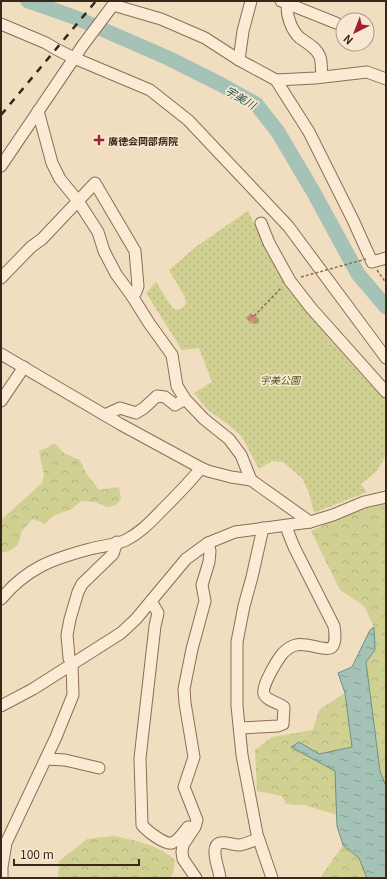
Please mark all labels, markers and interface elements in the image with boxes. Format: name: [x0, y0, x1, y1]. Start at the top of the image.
north arrow: [335, 12, 375, 52]
text: N: [339, 31, 356, 49]
water label: 宇美川: [223, 82, 260, 113]
place label: 廣徳会岡部病院: [108, 133, 178, 148]
marker: 廣徳会岡部病院: [93, 134, 105, 146]
park label: 宇美公園: [260, 372, 302, 387]
scale bar: [14, 841, 139, 867]
text: 100 m: [20, 845, 54, 862]

